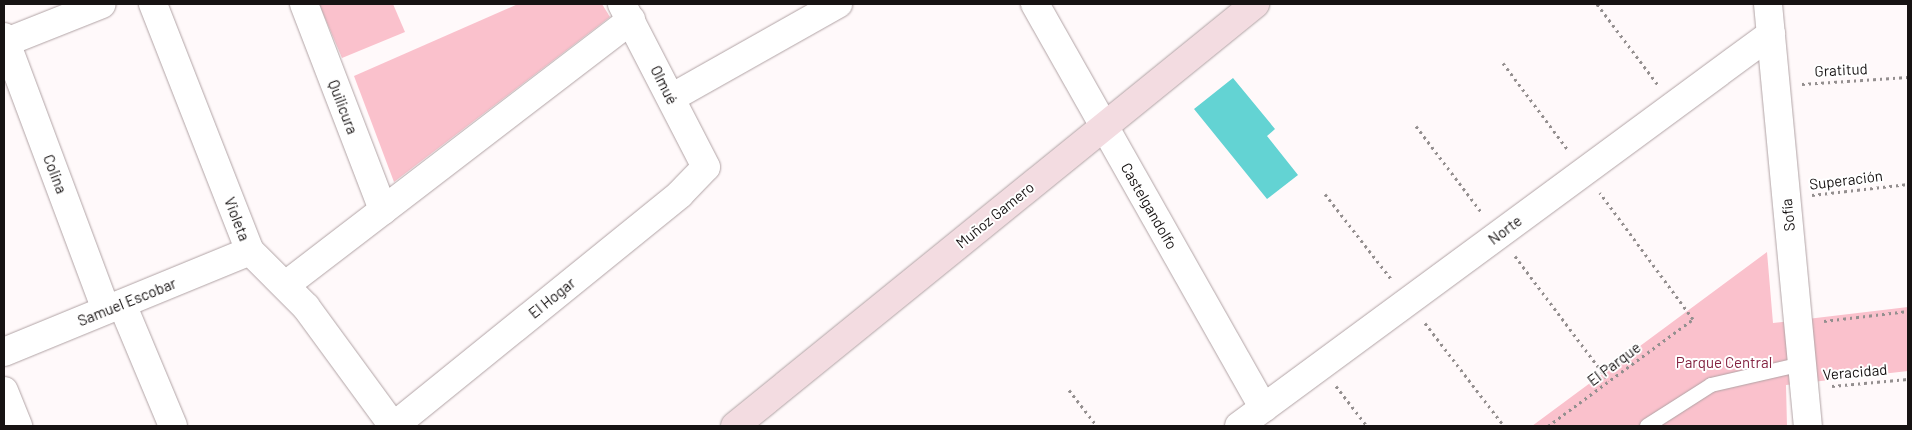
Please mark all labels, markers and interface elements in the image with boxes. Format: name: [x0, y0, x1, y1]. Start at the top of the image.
street label: Gratitud: [1814, 60, 1868, 80]
street label: Olmué: [647, 63, 681, 107]
street label: Quilicura: [324, 77, 362, 137]
street label: Colina: [39, 152, 71, 196]
street label: Castelgandolfo: [1117, 160, 1181, 252]
street label: Superación: [1808, 167, 1884, 193]
street label: Muñoz Gamero: [952, 178, 1038, 252]
street label: Violeta: [220, 195, 254, 243]
street label: Sofía: [1777, 198, 1799, 232]
street label: Norte: [1485, 212, 1525, 248]
street label: Samuel Escobar: [75, 274, 179, 330]
street label: El Hogar: [525, 274, 579, 322]
street label: El Parque: [1584, 338, 1644, 390]
park label: Parque Central: [1676, 354, 1772, 372]
street label: Veracidad: [1822, 360, 1888, 384]

